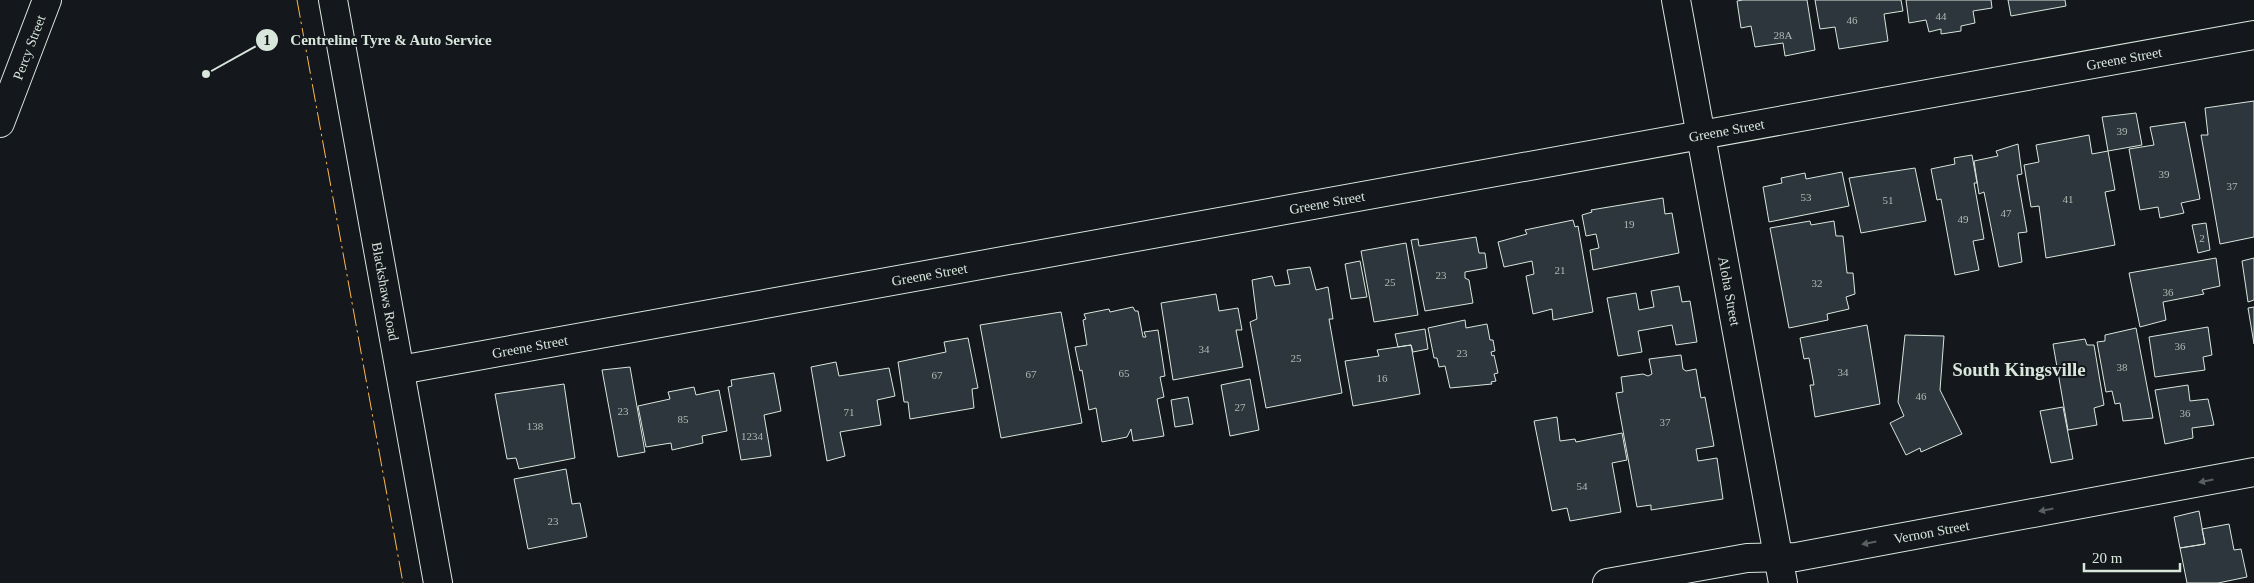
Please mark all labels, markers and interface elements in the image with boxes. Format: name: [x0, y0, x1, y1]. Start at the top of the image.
house number: 44: [1936, 10, 1947, 22]
street label: Percy Street: [10, 13, 48, 82]
house number: 46: [1847, 14, 1858, 26]
callout: Centreline Tyre & Auto Service: [255, 25, 502, 55]
house number: 28A: [1774, 29, 1793, 41]
text: 1: [263, 32, 271, 48]
text: Centreline Tyre & Auto Service: [290, 32, 492, 48]
street label: Greene Street: [2085, 44, 2163, 73]
street label: Greene Street: [1687, 116, 1766, 145]
house number: 39: [2117, 125, 2128, 137]
house number: 39: [2159, 168, 2170, 180]
house number: 37: [2227, 180, 2238, 192]
street label: Greene Street: [1288, 188, 1366, 217]
house number: 53: [1801, 191, 1812, 203]
house number: 41: [2063, 193, 2074, 205]
house number: 51: [1883, 194, 1894, 206]
house number: 47: [2001, 207, 2012, 219]
house number: 49: [1958, 213, 1969, 225]
house number: 19: [1624, 218, 1635, 230]
house number: 2: [2199, 232, 2205, 244]
street label: Blackshaws Road: [369, 241, 402, 342]
street label: Aloha Street: [1716, 255, 1743, 327]
street label: Greene Street: [890, 260, 969, 289]
house number: 21: [1555, 264, 1566, 276]
house number: 23: [1436, 269, 1447, 281]
house number: 25: [1385, 276, 1396, 288]
house number: 32: [1812, 277, 1823, 289]
house number: 36: [2163, 286, 2174, 298]
street label: Greene Street: [491, 332, 569, 361]
house number: 36: [2175, 340, 2186, 352]
house number: 34: [1199, 343, 1210, 355]
house number: 23: [1457, 347, 1468, 359]
house number: 25: [1291, 352, 1302, 364]
district label: South Kingsville: [1952, 359, 2086, 380]
house number: 38: [2117, 361, 2128, 373]
house number: 34: [1838, 366, 1849, 378]
house number: 65: [1119, 367, 1130, 379]
house number: 67: [1026, 368, 1037, 380]
house number: 67: [932, 369, 943, 381]
house number: 16: [1377, 372, 1388, 384]
house number: 46: [1916, 390, 1927, 402]
house number: 27: [1235, 401, 1246, 413]
house number: 23: [618, 405, 629, 417]
house number: 71: [844, 406, 855, 418]
house number: 36: [2180, 407, 2191, 419]
house number: 85: [678, 413, 689, 425]
house number: 37: [1660, 416, 1671, 428]
house number: 138: [527, 420, 544, 432]
house number: 1234: [741, 430, 764, 442]
one-way arrow: [2198, 477, 2214, 485]
house number: 54: [1577, 480, 1588, 492]
one-way arrow: [2038, 507, 2054, 515]
house number: 23: [548, 515, 559, 527]
street label: Vernon Street: [1892, 517, 1971, 546]
one-way arrow: [1861, 540, 1877, 548]
scale bar: [2084, 540, 2180, 572]
text: 20 m: [2092, 550, 2123, 566]

